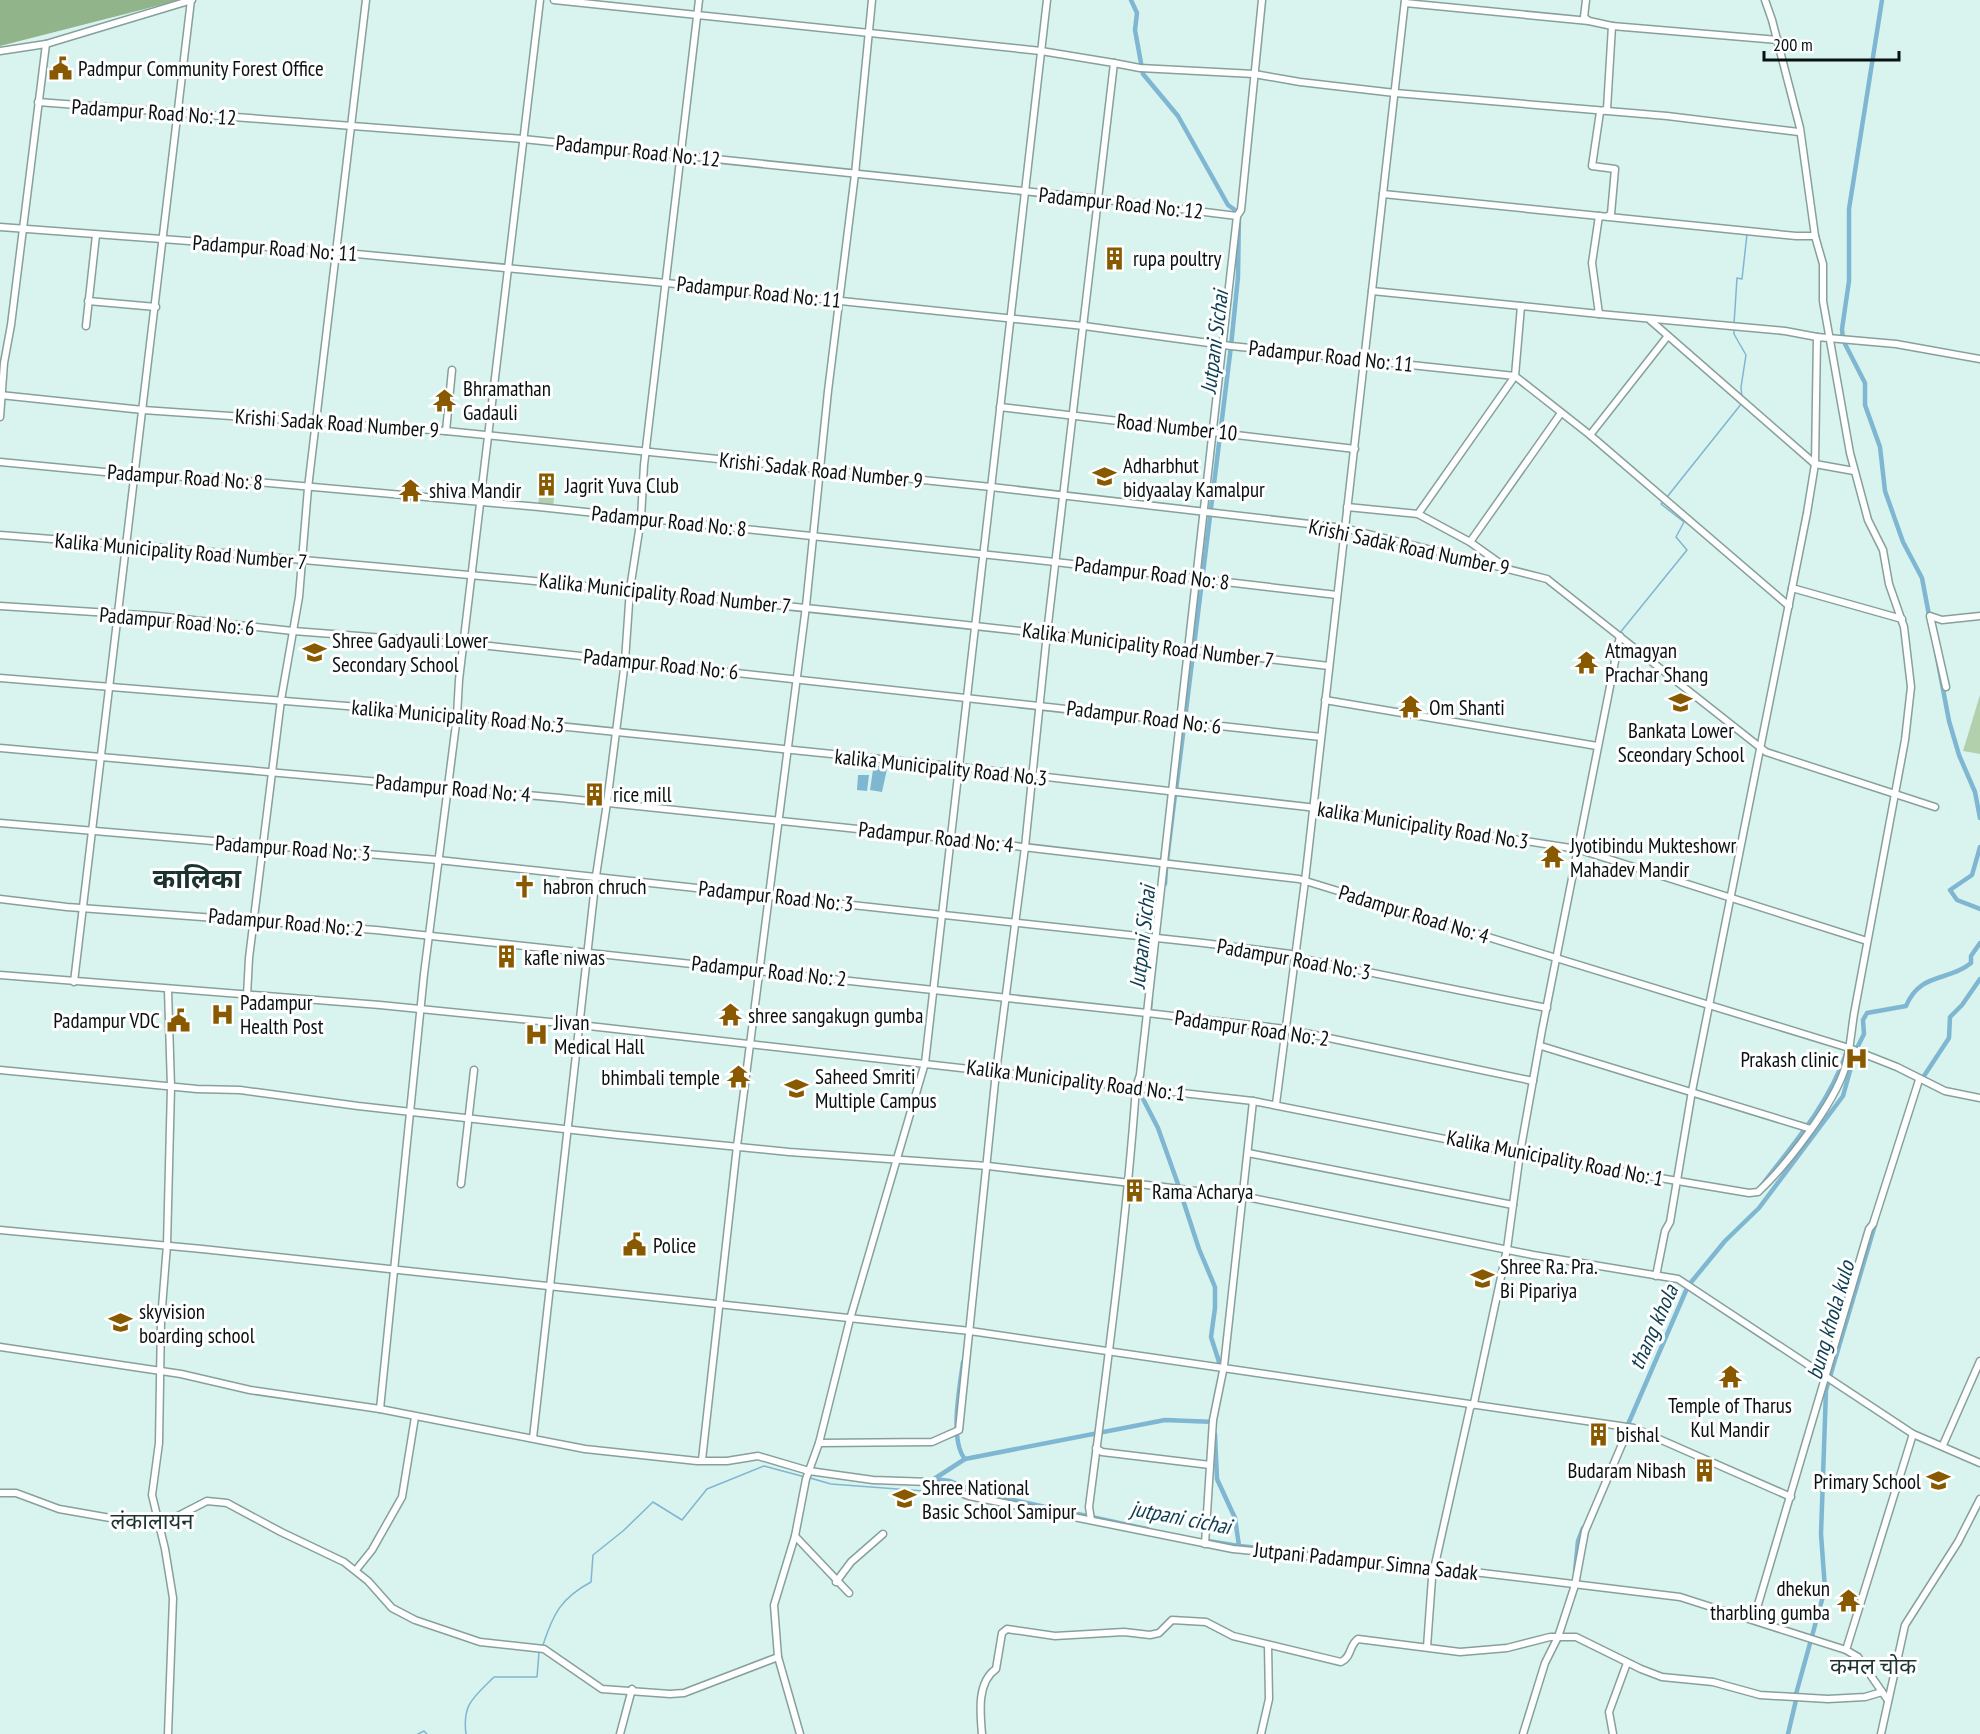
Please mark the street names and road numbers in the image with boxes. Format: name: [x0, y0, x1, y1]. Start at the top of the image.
street label: Padampur Road No: 12: [71, 93, 237, 131]
street label: Padampur Road No: 12: [554, 129, 722, 173]
street label: Padampur Road No: 12: [1037, 181, 1205, 225]
street label: Padampur Road No: 11: [192, 229, 358, 267]
street label: Padampur Road No: 11: [675, 270, 843, 314]
street label: Padampur Road No: 11: [1247, 334, 1415, 378]
street label: Krishi Sadak Road Number 9: [234, 402, 440, 444]
street label: Road Number 10: [1115, 407, 1239, 447]
street label: Krishi Sadak Road Number 9: [718, 446, 924, 494]
street label: Padampur Road No: 8: [106, 458, 264, 496]
street label: Padampur Road No: 8: [590, 499, 748, 543]
street label: Krishi Sadak Road Number 9: [1306, 513, 1512, 581]
street label: Kalika Municipality Road Number 7: [54, 527, 308, 575]
street label: Padampur Road No: 8: [1073, 550, 1231, 596]
street label: Kalika Municipality Road Number 7: [538, 566, 792, 620]
street label: Padampur Road No: 6: [98, 601, 256, 641]
street label: Kalika Municipality Road Number 7: [1021, 616, 1275, 674]
street label: Padampur Road No: 6: [582, 642, 740, 686]
street label: kalika Municipality Road No.3: [351, 693, 565, 739]
street label: Padampur Road No: 6: [1065, 694, 1223, 740]
street label: kalika Municipality Road No.3: [833, 742, 1049, 792]
street label: Padampur Road No: 4: [374, 768, 532, 808]
street label: kalika Municipality Road No.3: [1315, 795, 1531, 855]
street label: Padampur Road No: 4: [857, 815, 1015, 859]
street label: Padampur Road No: 3: [214, 829, 372, 867]
street label: Padampur Road No: 3: [697, 874, 855, 918]
street label: Padampur Road No: 4: [1336, 878, 1493, 950]
street label: Padampur Road No: 2: [207, 902, 365, 942]
street label: Padampur Road No: 3: [1215, 932, 1373, 986]
street label: Padampur Road No: 2: [690, 949, 848, 993]
street label: Padampur Road No: 2: [1173, 1004, 1331, 1052]
street label: Kalika Municipality Road No: 1: [965, 1053, 1187, 1107]
street label: Kalika Municipality Road No: 1: [1444, 1124, 1666, 1192]
street label: Jutpani Padampur Simna Sadak: [1252, 1536, 1479, 1586]

